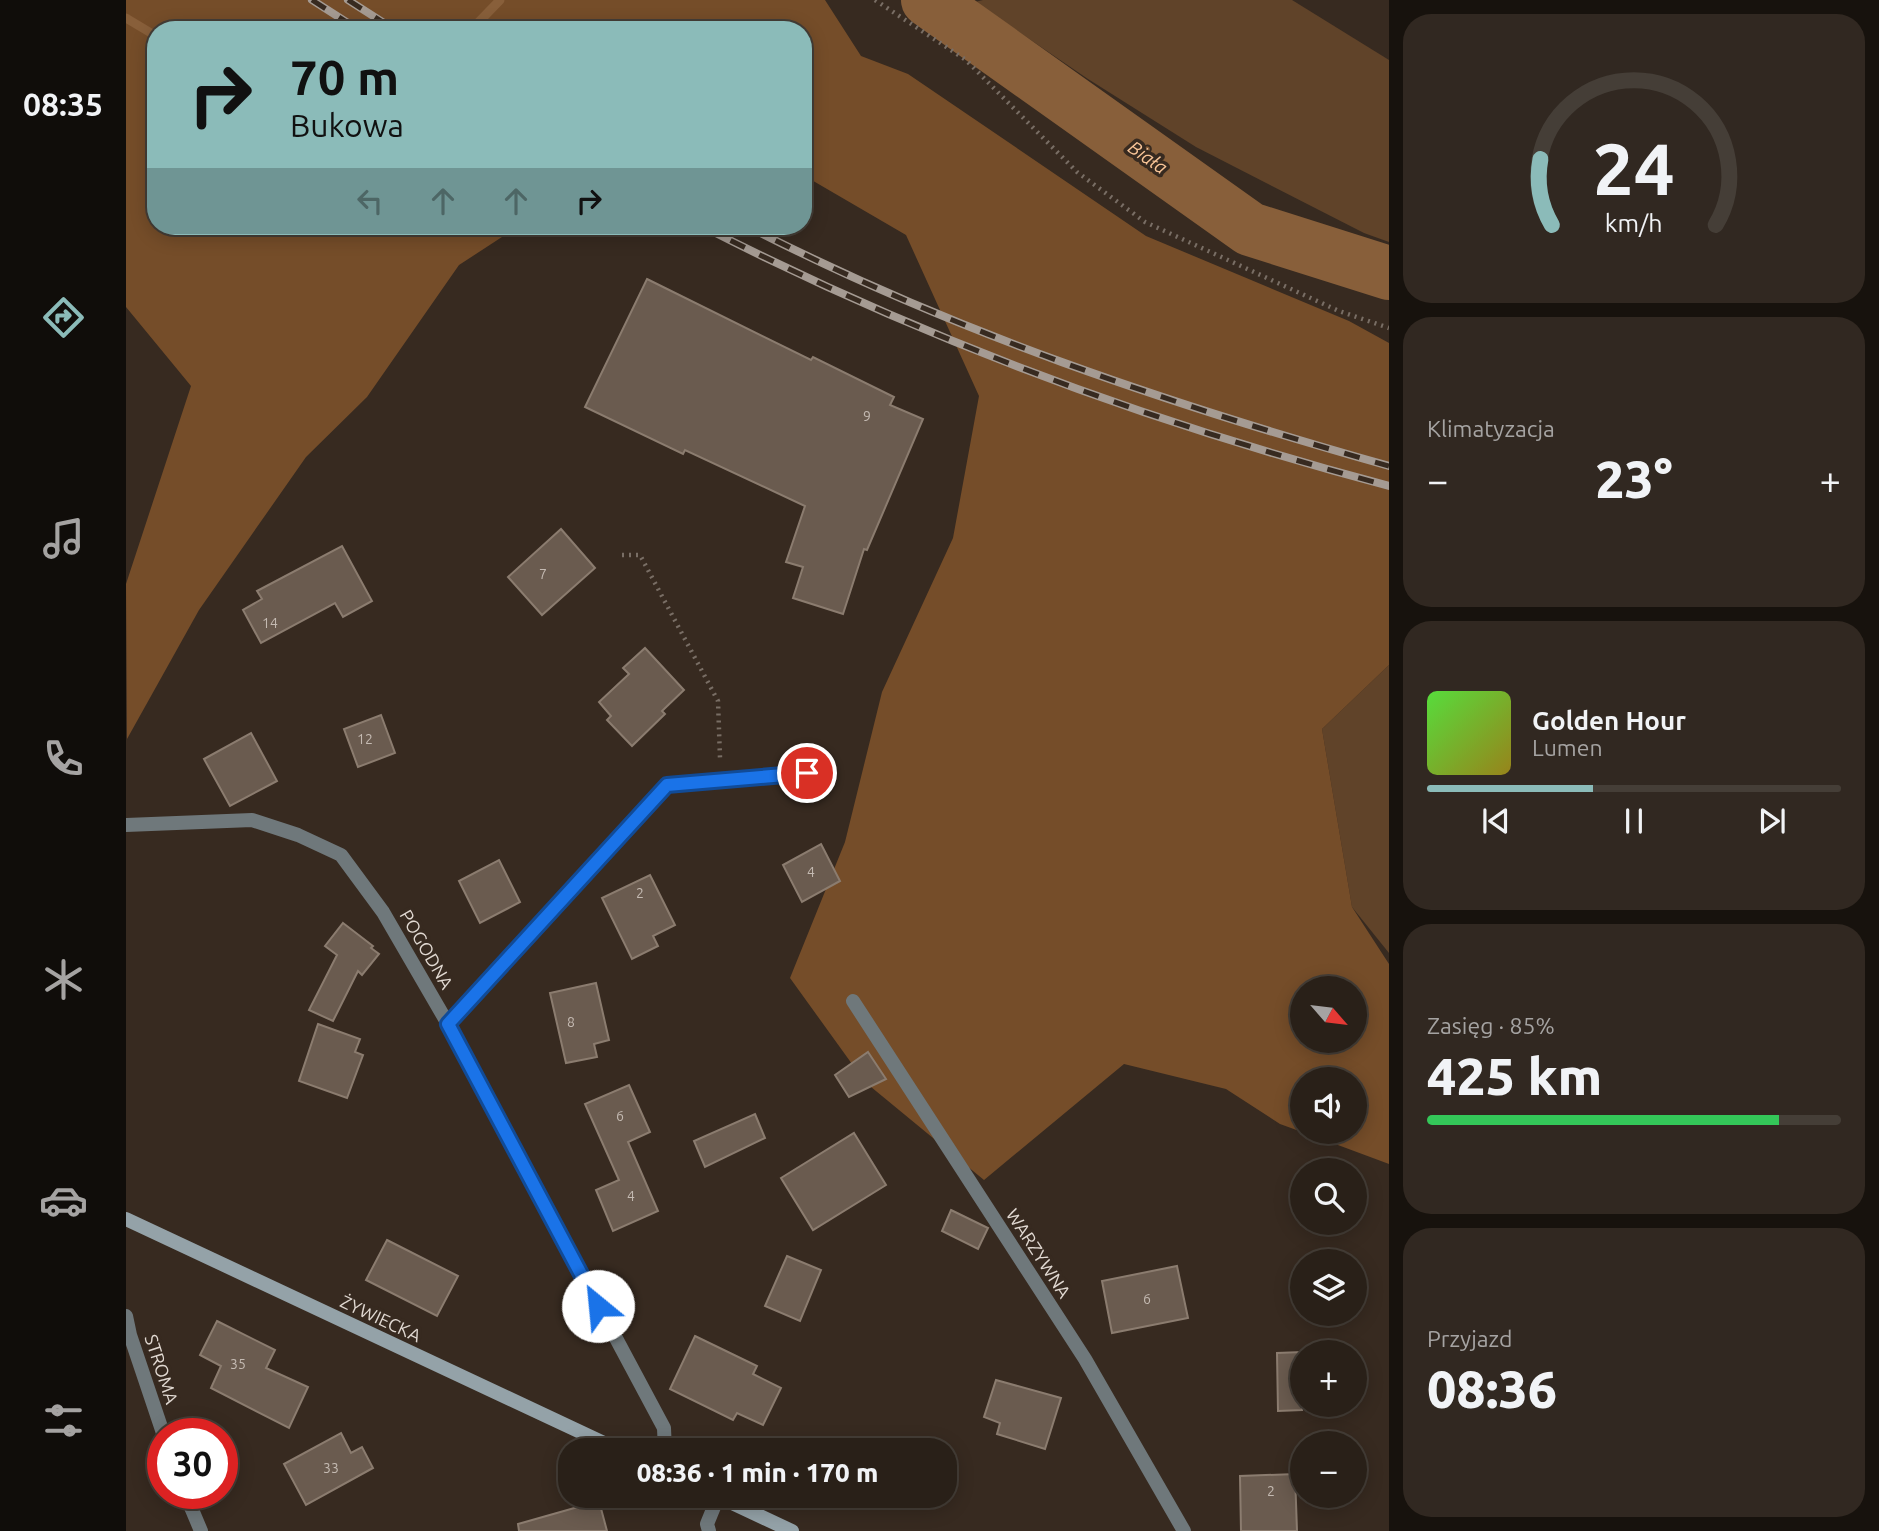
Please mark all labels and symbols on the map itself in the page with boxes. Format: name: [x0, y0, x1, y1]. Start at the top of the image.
water label: Biała: [1124, 136, 1172, 178]
house number: 9: [863, 408, 871, 424]
house number: 7: [539, 566, 547, 582]
house number: 14: [262, 615, 278, 631]
house number: 12: [357, 731, 373, 747]
pin: [777, 743, 837, 803]
house number: 4: [807, 864, 815, 880]
house number: 2: [636, 885, 644, 901]
street label: POGODNA: [396, 906, 458, 992]
north arrow: [1290, 976, 1367, 1054]
house number: 8: [567, 1014, 575, 1030]
house number: 6: [616, 1108, 624, 1124]
house number: 4: [627, 1188, 635, 1204]
street label: WARZYWNA: [1003, 1205, 1075, 1302]
position arrow: [561, 1269, 635, 1343]
street label: ŻYWIECKA: [338, 1291, 425, 1345]
house number: 6: [1143, 1291, 1151, 1307]
street label: STROMA: [141, 1332, 183, 1407]
house number: 35: [230, 1356, 246, 1372]
speed limit sign: 30: [147, 1418, 238, 1509]
house number: 33: [323, 1460, 339, 1476]
house number: 2: [1267, 1483, 1275, 1499]

